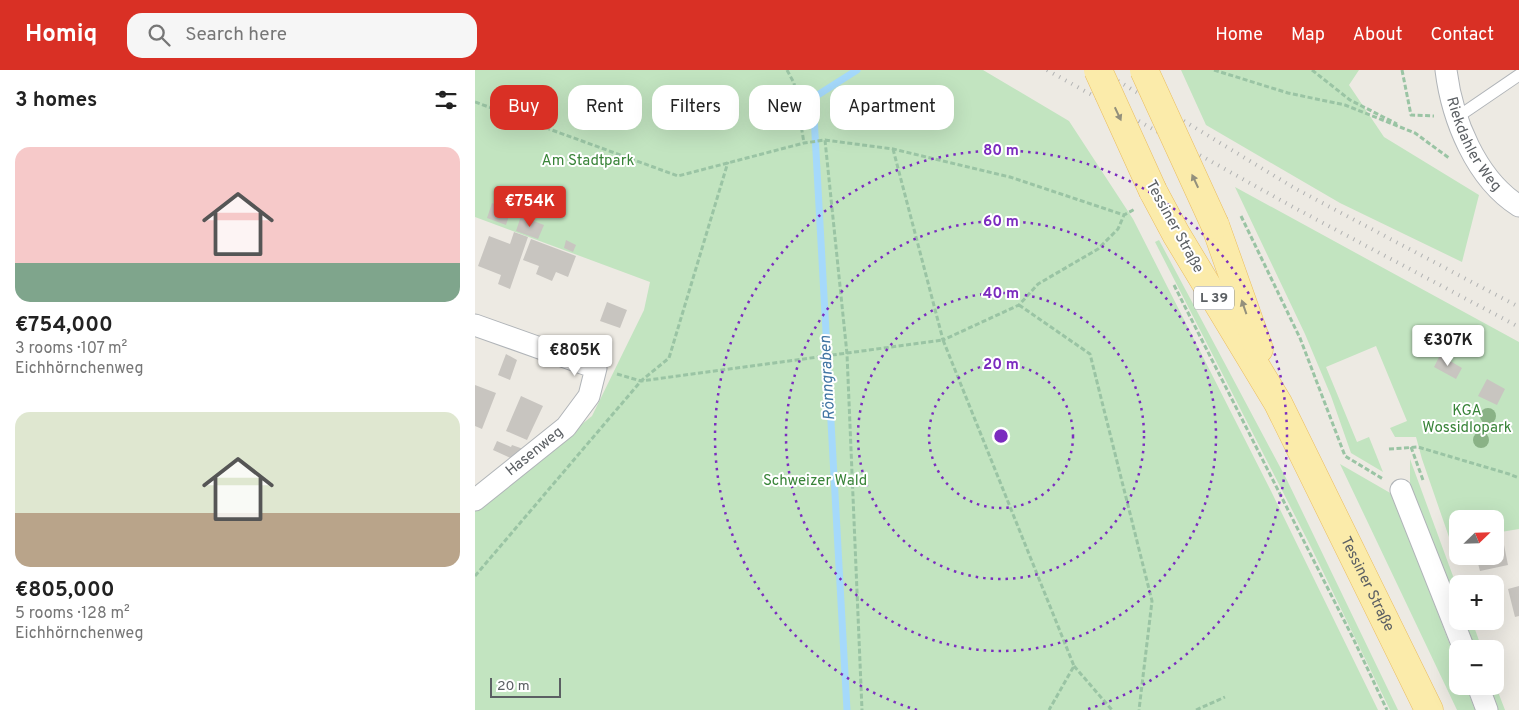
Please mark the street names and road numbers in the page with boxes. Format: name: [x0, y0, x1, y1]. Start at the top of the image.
street label: Riekdahler Weg: [1442, 95, 1505, 196]
street label: Tessiner Straße: [1141, 177, 1207, 277]
road number: L 39: [1194, 287, 1234, 310]
street label: Hasenweg: [502, 423, 568, 481]
street label: Tessiner Straße: [1336, 534, 1398, 635]

